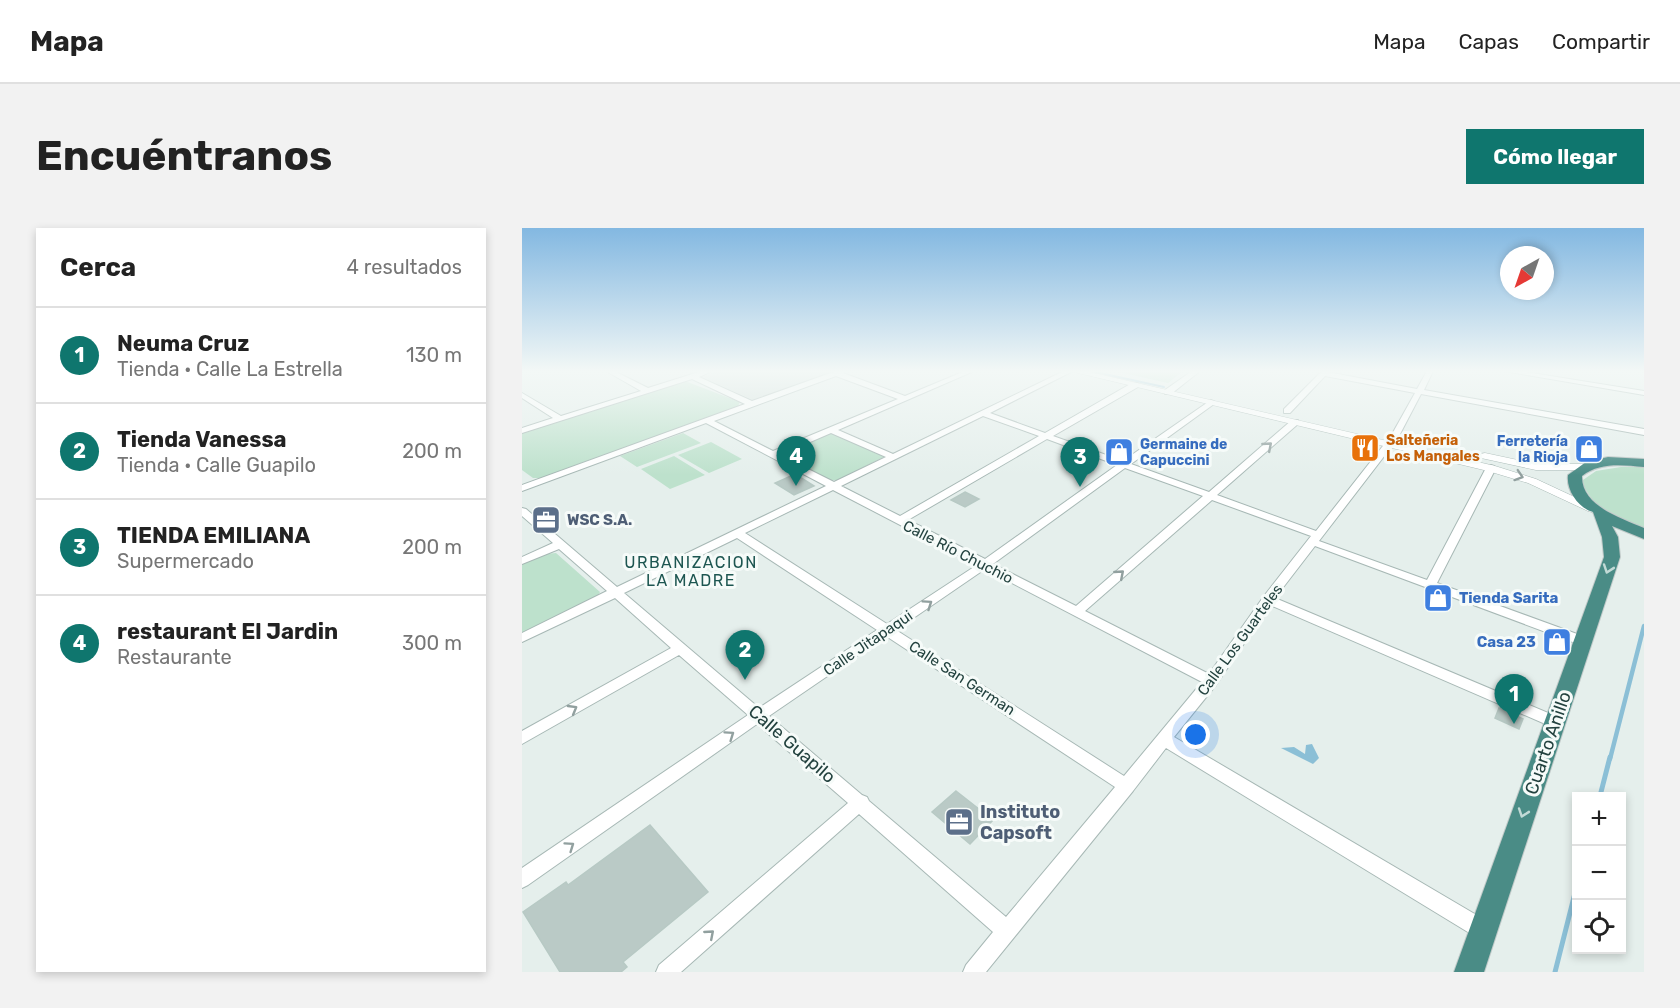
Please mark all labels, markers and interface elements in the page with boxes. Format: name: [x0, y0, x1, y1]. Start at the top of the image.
text: Mapa: [30, 25, 104, 58]
text: Mapa: [1373, 29, 1426, 54]
text: Capas: [1459, 29, 1519, 54]
text: Compartir: [1552, 29, 1650, 54]
button: Cómo llegar: [1466, 129, 1644, 184]
text: Encuéntranos: [36, 131, 332, 181]
north arrow: [1500, 246, 1554, 300]
text: Cerca: [60, 252, 136, 283]
text: 4 resultados: [347, 255, 462, 279]
text: Neuma Cruz: [117, 330, 250, 357]
text: 1: [75, 343, 84, 367]
text: 130 m: [406, 343, 462, 367]
text: Tienda · Calle La Estrella: [117, 357, 343, 381]
text: Tienda Vanessa: [117, 426, 287, 453]
restaurant icon: Salteñeria Los Mangales: [1349, 432, 1381, 464]
place label: Salteñeria Los Mangales: [1386, 432, 1480, 465]
place label: Ferretería la Rioja: [1497, 433, 1568, 466]
shop icon: Ferretería la Rioja: [1573, 433, 1605, 465]
pin: 4: [776, 436, 816, 486]
shop icon: Germaine de Capuccini: [1103, 436, 1135, 468]
place label: Germaine de Capuccini: [1140, 436, 1227, 469]
pin: 3: [1060, 438, 1100, 487]
text: 2: [73, 439, 86, 463]
text: 200 m: [402, 439, 462, 463]
one-way arrow: [1261, 442, 1272, 453]
text: Tienda · Calle Guapilo: [117, 453, 316, 477]
one-way arrow: [1513, 469, 1524, 482]
office icon: WSC S.A.: [530, 504, 562, 536]
place label: WSC S.A.: [567, 511, 632, 529]
street label: Calle Río Chuchio: [900, 516, 1016, 588]
text: TIENDA EMILIANA: [117, 522, 310, 549]
text: 3: [73, 535, 86, 559]
text: 200 m: [402, 535, 462, 559]
text: Supermercado: [117, 549, 254, 573]
district label: URBANIZACION LA MADRE: [624, 553, 758, 590]
one-way arrow: [1602, 563, 1615, 574]
one-way arrow: [1113, 570, 1124, 581]
street label: Calle Los Guarteles: [1194, 581, 1287, 699]
shop icon: Tienda Sarita: [1422, 582, 1454, 614]
place label: Tienda Sarita: [1459, 589, 1559, 607]
one-way arrow: [921, 600, 932, 611]
street label: Calle Jitapaqui: [820, 607, 916, 679]
text: restaurant El Jardin: [117, 618, 338, 645]
shop icon: Casa 23: [1541, 626, 1573, 658]
pin: 2: [726, 630, 764, 680]
text: 4: [73, 631, 86, 655]
text: 300 m: [402, 631, 462, 655]
place label: Casa 23: [1477, 633, 1536, 651]
street label: Calle San German: [906, 637, 1018, 719]
text: Restaurante: [117, 645, 232, 669]
pin: 1: [1494, 674, 1534, 724]
street label: Cuarto Anillo: [1520, 689, 1576, 797]
street label: Calle Guapilo: [744, 700, 840, 788]
one-way arrow: [567, 705, 577, 716]
your location: [1181, 720, 1210, 749]
one-way arrow: [724, 731, 735, 742]
map controls: [1572, 792, 1626, 954]
button: +: [1572, 792, 1626, 846]
place label: Instituto Capsoft: [980, 801, 1060, 844]
office icon: Instituto Capsoft: [943, 806, 975, 838]
one-way arrow: [1518, 807, 1531, 818]
one-way arrow: [563, 842, 574, 853]
button: −: [1572, 846, 1626, 900]
button: locate: [1572, 900, 1626, 954]
one-way arrow: [703, 930, 714, 941]

